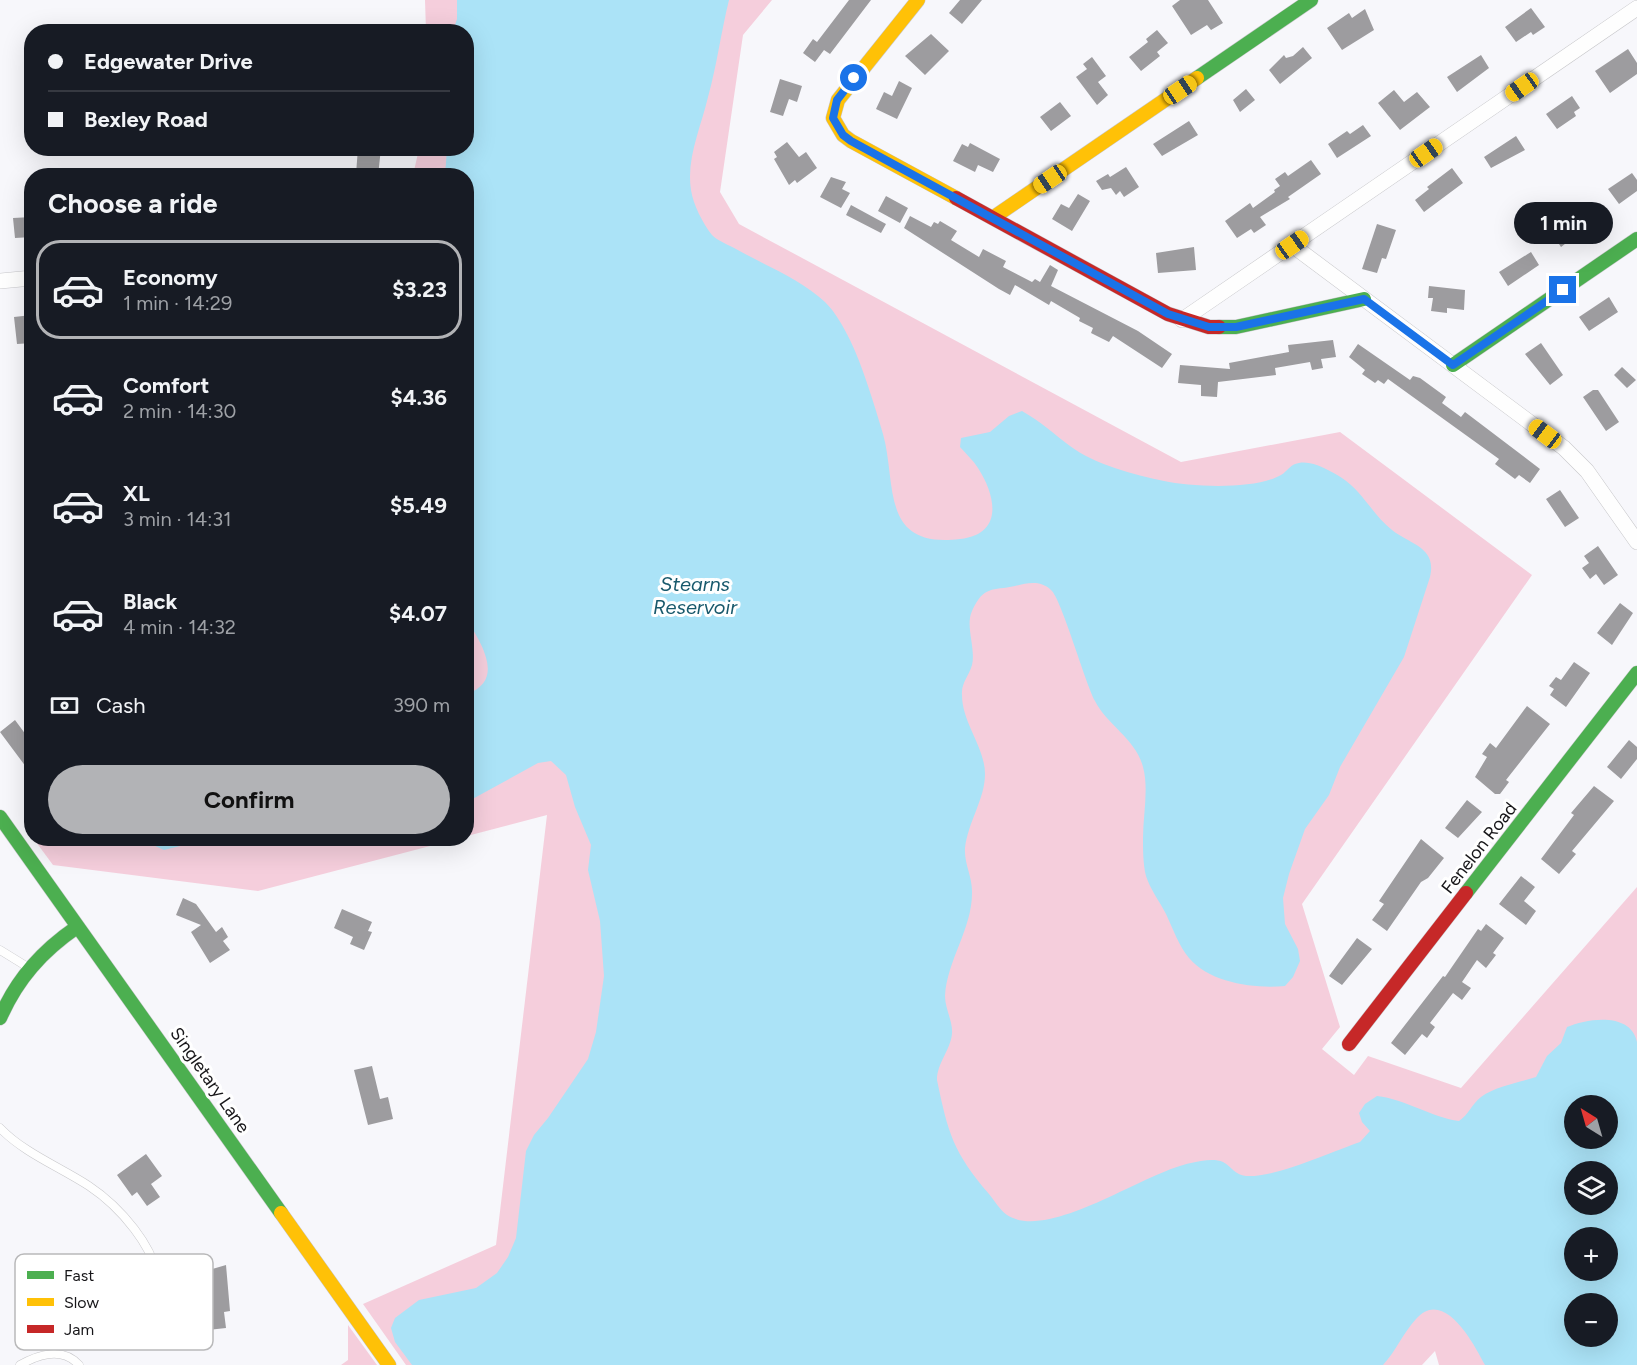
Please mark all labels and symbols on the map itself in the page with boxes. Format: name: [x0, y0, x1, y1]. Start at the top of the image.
route start: [840, 64, 867, 91]
car: [1502, 69, 1542, 105]
car: [1160, 72, 1200, 108]
car: [1406, 135, 1446, 171]
car: [1030, 161, 1070, 197]
callout: 1 min: [1514, 203, 1612, 245]
car: [1272, 227, 1312, 263]
route end: [1549, 276, 1576, 303]
car: [1525, 416, 1565, 452]
water label: Stearns Reservoir: [653, 572, 738, 619]
street label: Fenelon Road: [1437, 798, 1521, 898]
street label: Singletary Lane: [165, 1023, 255, 1137]
north arrow: [1564, 1095, 1618, 1149]
legend: [15, 1254, 213, 1350]
text: Fast: [64, 1266, 94, 1285]
text: Slow: [64, 1293, 99, 1312]
text: Jam: [64, 1320, 94, 1339]

